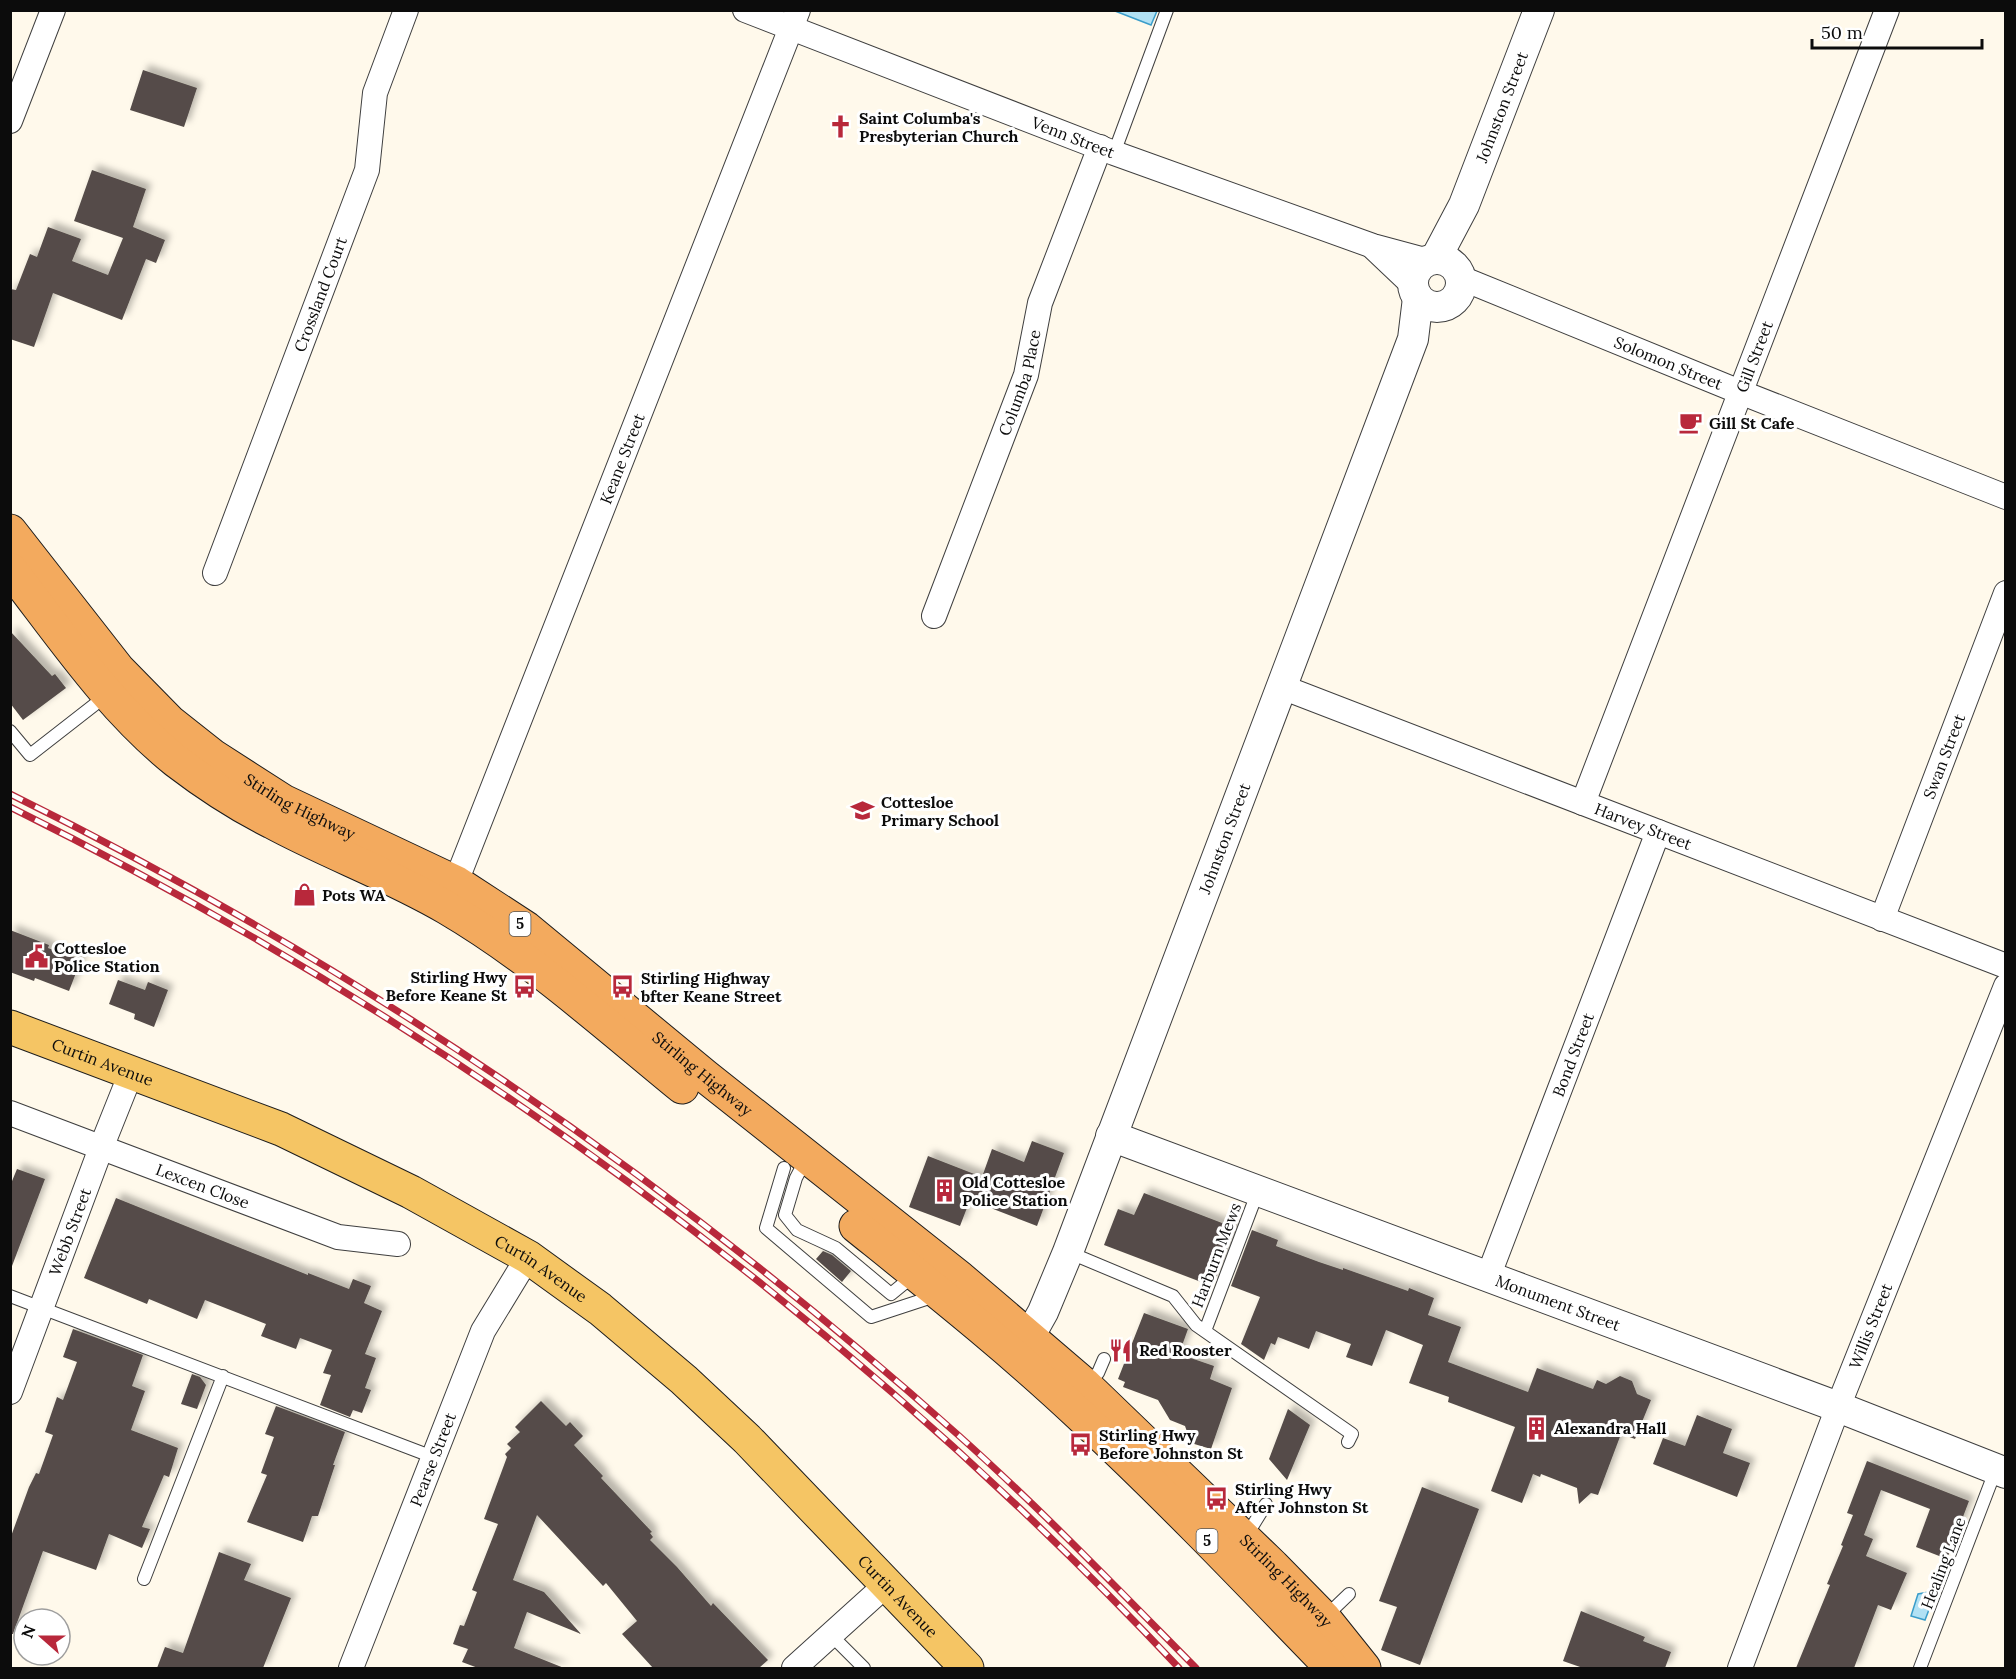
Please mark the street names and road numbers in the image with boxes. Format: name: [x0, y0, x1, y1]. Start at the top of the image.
street label: Johnston Street: [1471, 48, 1532, 166]
street label: Venn Street: [1028, 112, 1118, 163]
street label: Crossland Court: [289, 233, 351, 355]
street label: Gill Street: [1731, 317, 1777, 395]
street label: Columba Place: [994, 328, 1045, 438]
street label: Solomon Street: [1611, 332, 1726, 394]
street label: Keane Street: [595, 410, 649, 507]
street label: Swan Street: [1919, 710, 1969, 802]
street label: Stirling Highway: [241, 769, 359, 844]
street label: Johnston Street: [1194, 779, 1255, 897]
street label: Harvey Street: [1592, 798, 1695, 854]
road number: 5: [510, 912, 530, 936]
street label: Bond Street: [1548, 1009, 1598, 1099]
street label: Stirling Highway: [648, 1027, 757, 1120]
street label: Curtin Avenue: [49, 1034, 156, 1090]
street label: Lexcen Close: [153, 1159, 253, 1213]
street label: Webb Street: [44, 1184, 96, 1278]
street label: Harburn Mews: [1187, 1200, 1245, 1310]
street label: Curtin Avenue: [491, 1231, 591, 1307]
street label: Monument Street: [1493, 1270, 1624, 1335]
street label: Willis Street: [1844, 1280, 1897, 1372]
street label: Pearse Street: [405, 1409, 460, 1509]
street label: Healing Lane: [1916, 1514, 1970, 1612]
road number: 5: [1196, 1529, 1218, 1553]
street label: Stirling Highway: [1236, 1530, 1337, 1631]
street label: Curtin Avenue: [854, 1551, 942, 1642]

